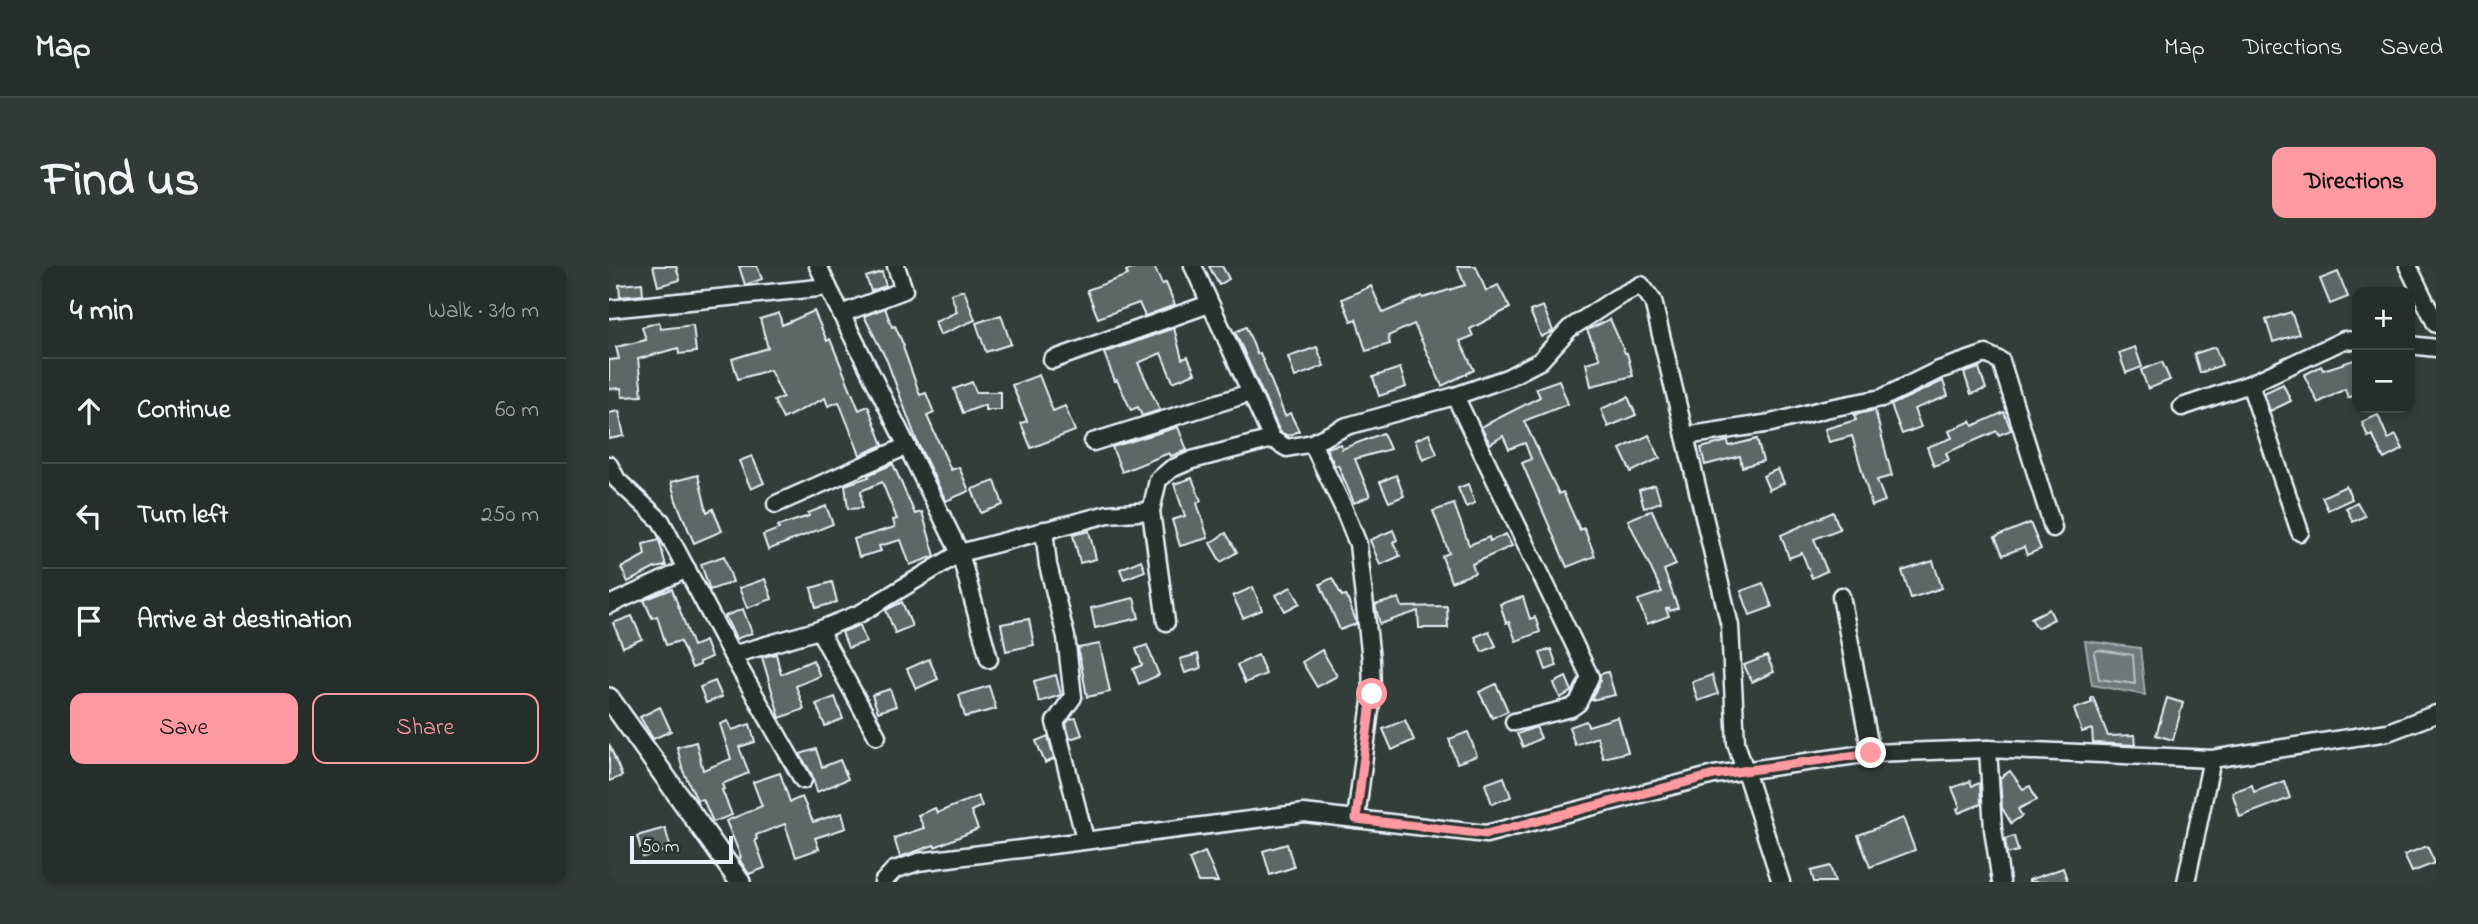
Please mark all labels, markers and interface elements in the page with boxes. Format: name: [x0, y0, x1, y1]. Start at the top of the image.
text: Map: [35, 24, 91, 72]
text: Map: [2164, 31, 2205, 66]
text: Directions: [2243, 31, 2342, 66]
text: Saved: [2380, 31, 2443, 66]
text: Find us: [42, 146, 199, 218]
button: Directions: [2272, 147, 2436, 218]
map controls: [2352, 287, 2415, 413]
button: +: [2352, 287, 2415, 350]
text: 4 min: [70, 290, 133, 334]
text: Walk · 310 m: [428, 295, 539, 328]
button: −: [2352, 350, 2415, 413]
icon: ahead: [70, 392, 108, 430]
text: Continue: [137, 392, 230, 430]
text: 60 m: [495, 394, 539, 427]
icon: left: [70, 497, 108, 535]
text: Turn left: [137, 497, 228, 535]
text: 250 m: [481, 499, 539, 532]
icon: arrive: [70, 602, 108, 640]
text: Arrive at destination: [137, 602, 352, 640]
route start: [1356, 678, 1387, 709]
button: Save: [70, 693, 298, 764]
button: Share: [312, 693, 539, 764]
route end: [1855, 737, 1886, 768]
scale bar: [630, 833, 733, 865]
text: 50 m: [641, 834, 680, 861]

